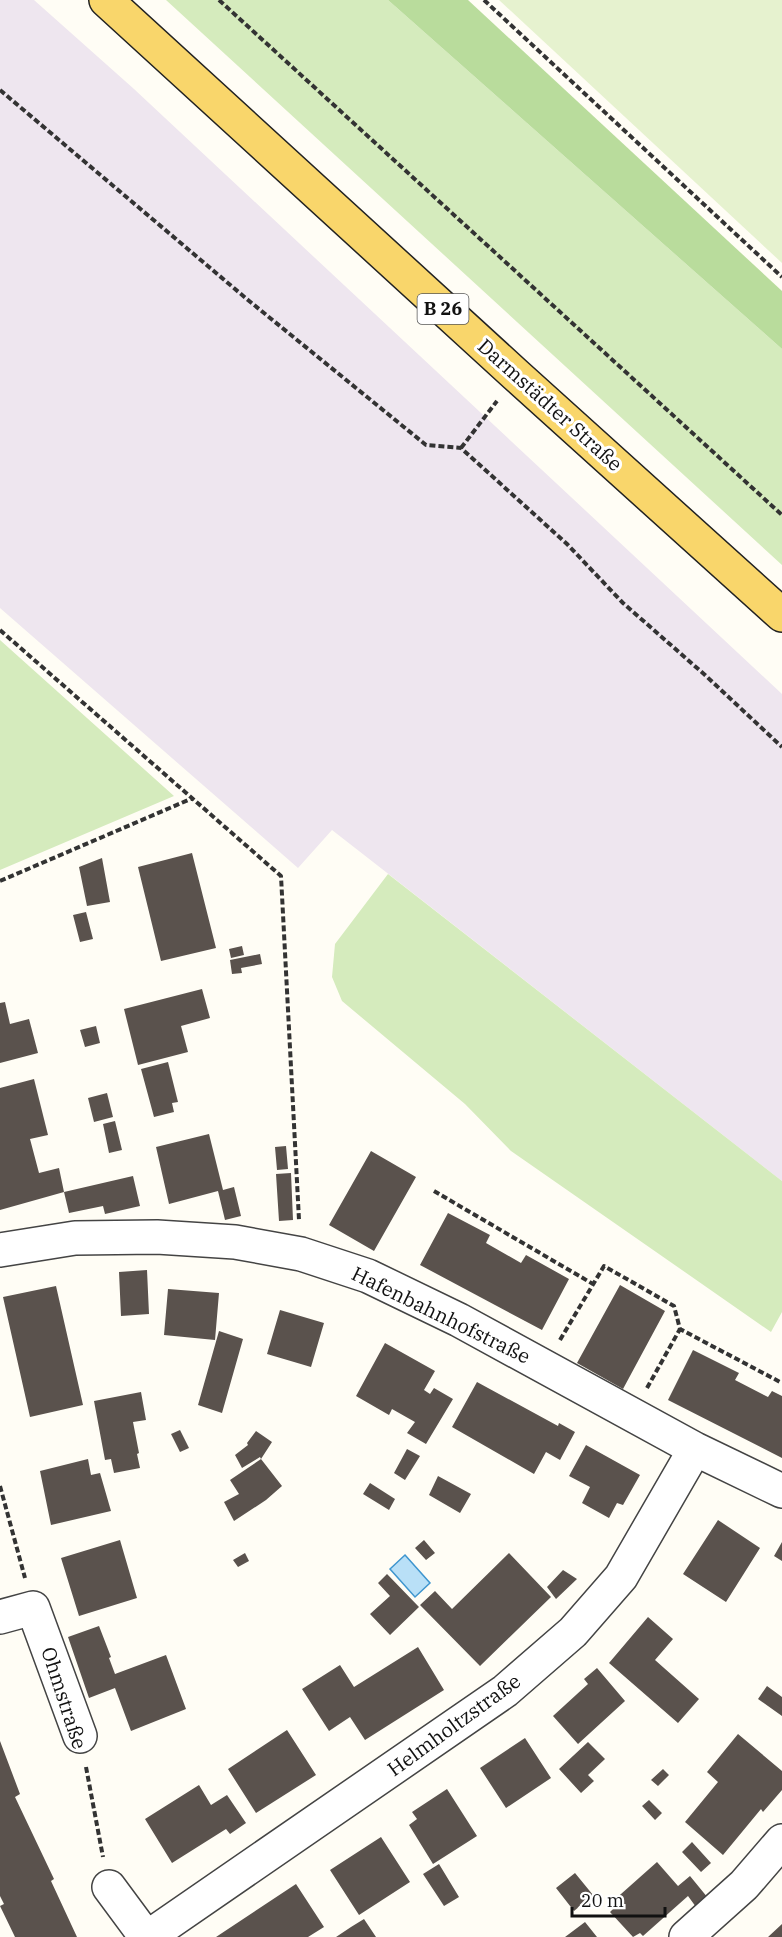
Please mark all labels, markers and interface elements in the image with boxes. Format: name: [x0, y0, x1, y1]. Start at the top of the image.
road number: B 26: [418, 294, 468, 324]
street label: Darmstädter Straße: [472, 332, 629, 477]
street label: Hafenbahnhofstraße: [347, 1260, 535, 1370]
street label: Ohmstraße: [35, 1643, 94, 1752]
street label: Helmholtzstraße: [382, 1667, 526, 1782]
scale bar: [572, 1880, 665, 1918]
text: 20 m: [581, 1889, 624, 1912]

